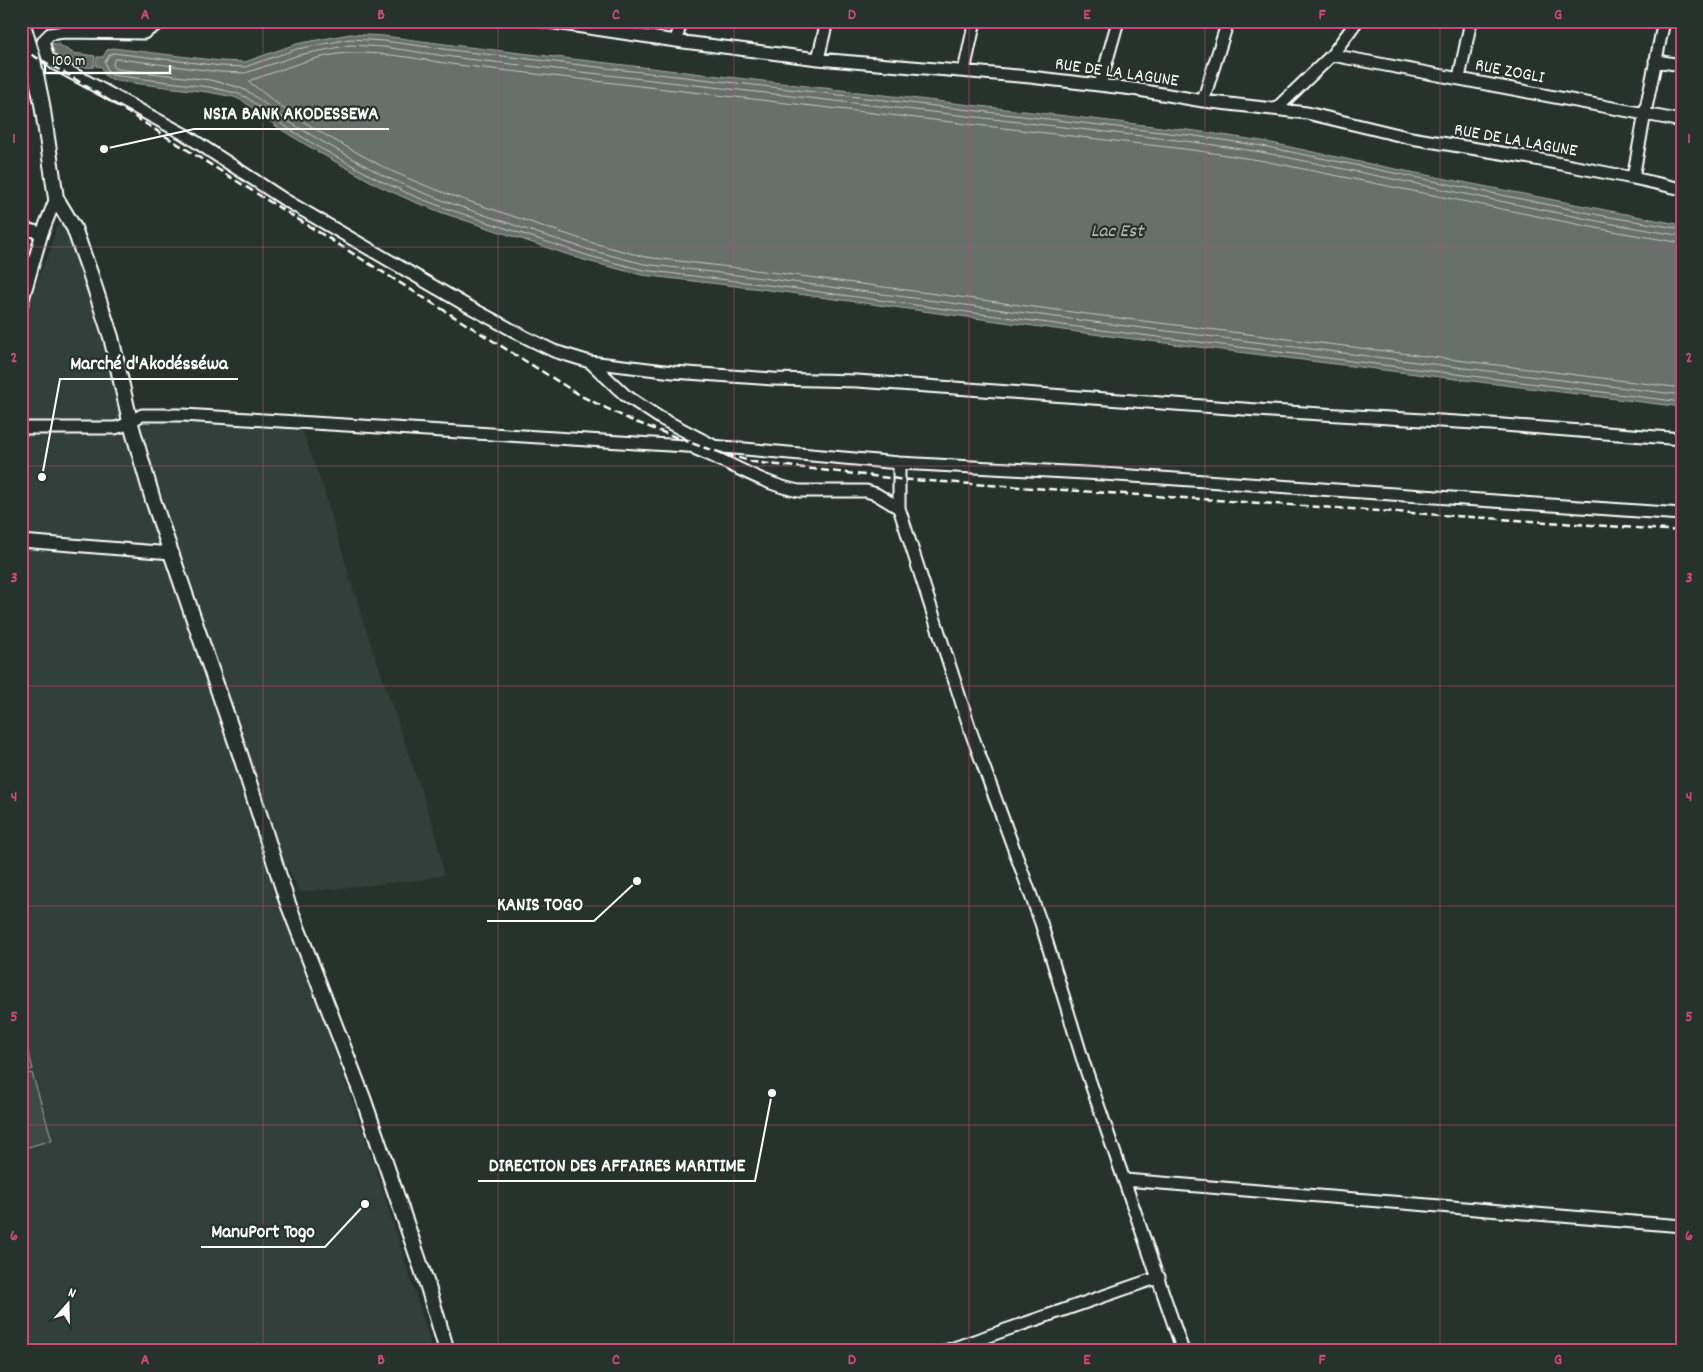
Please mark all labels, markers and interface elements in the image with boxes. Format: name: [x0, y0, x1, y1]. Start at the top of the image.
text: A: [141, 4, 150, 27]
text: B: [377, 4, 385, 27]
text: C: [612, 4, 620, 27]
text: D: [848, 4, 857, 27]
text: E: [1083, 4, 1091, 27]
text: F: [1318, 4, 1326, 27]
text: G: [1554, 4, 1562, 27]
scale bar: [45, 42, 170, 74]
text: 100 m: [52, 51, 85, 73]
street label: RUE DE LA LAGUNE: [1053, 52, 1180, 95]
street label: RUE ZOGLI: [1473, 54, 1547, 91]
callout: NSIA BANK AKODESSEWA: [194, 95, 389, 129]
text: NSIA BANK AKODESSEWA: [203, 102, 379, 129]
street label: RUE DE LA LAGUNE: [1452, 118, 1579, 165]
text: 1: [12, 128, 16, 151]
text: 1: [1687, 128, 1691, 151]
water label: Lac Est: [1091, 219, 1145, 246]
callout: Marché d'Akodésséwa: [60, 345, 238, 379]
text: 2: [11, 347, 18, 370]
text: 2: [1686, 347, 1693, 370]
text: Marché d'Akodésséwa: [70, 352, 229, 379]
text: 3: [10, 567, 18, 590]
text: 3: [1685, 567, 1693, 590]
text: 4: [11, 786, 17, 809]
text: 4: [1686, 786, 1692, 809]
callout: KANIS TOGO: [487, 887, 594, 921]
text: KANIS TOGO: [497, 893, 583, 920]
text: 5: [10, 1006, 18, 1029]
text: 5: [1685, 1006, 1693, 1029]
callout: DIRECTION DES AFFAIRES MARITIME: [478, 1147, 755, 1181]
text: DIRECTION DES AFFAIRES MARITIME: [489, 1154, 746, 1181]
callout: ManuPort Togo: [201, 1213, 325, 1247]
text: ManuPort Togo: [211, 1220, 315, 1247]
text: 6: [10, 1225, 18, 1248]
text: 6: [1685, 1225, 1693, 1248]
north arrow: [42, 1280, 92, 1330]
text: N: [65, 1283, 79, 1304]
text: A: [141, 1349, 150, 1372]
text: B: [377, 1349, 385, 1372]
text: C: [612, 1349, 620, 1372]
text: D: [848, 1349, 857, 1372]
text: E: [1083, 1349, 1091, 1372]
text: F: [1318, 1349, 1326, 1372]
text: G: [1554, 1349, 1562, 1372]

